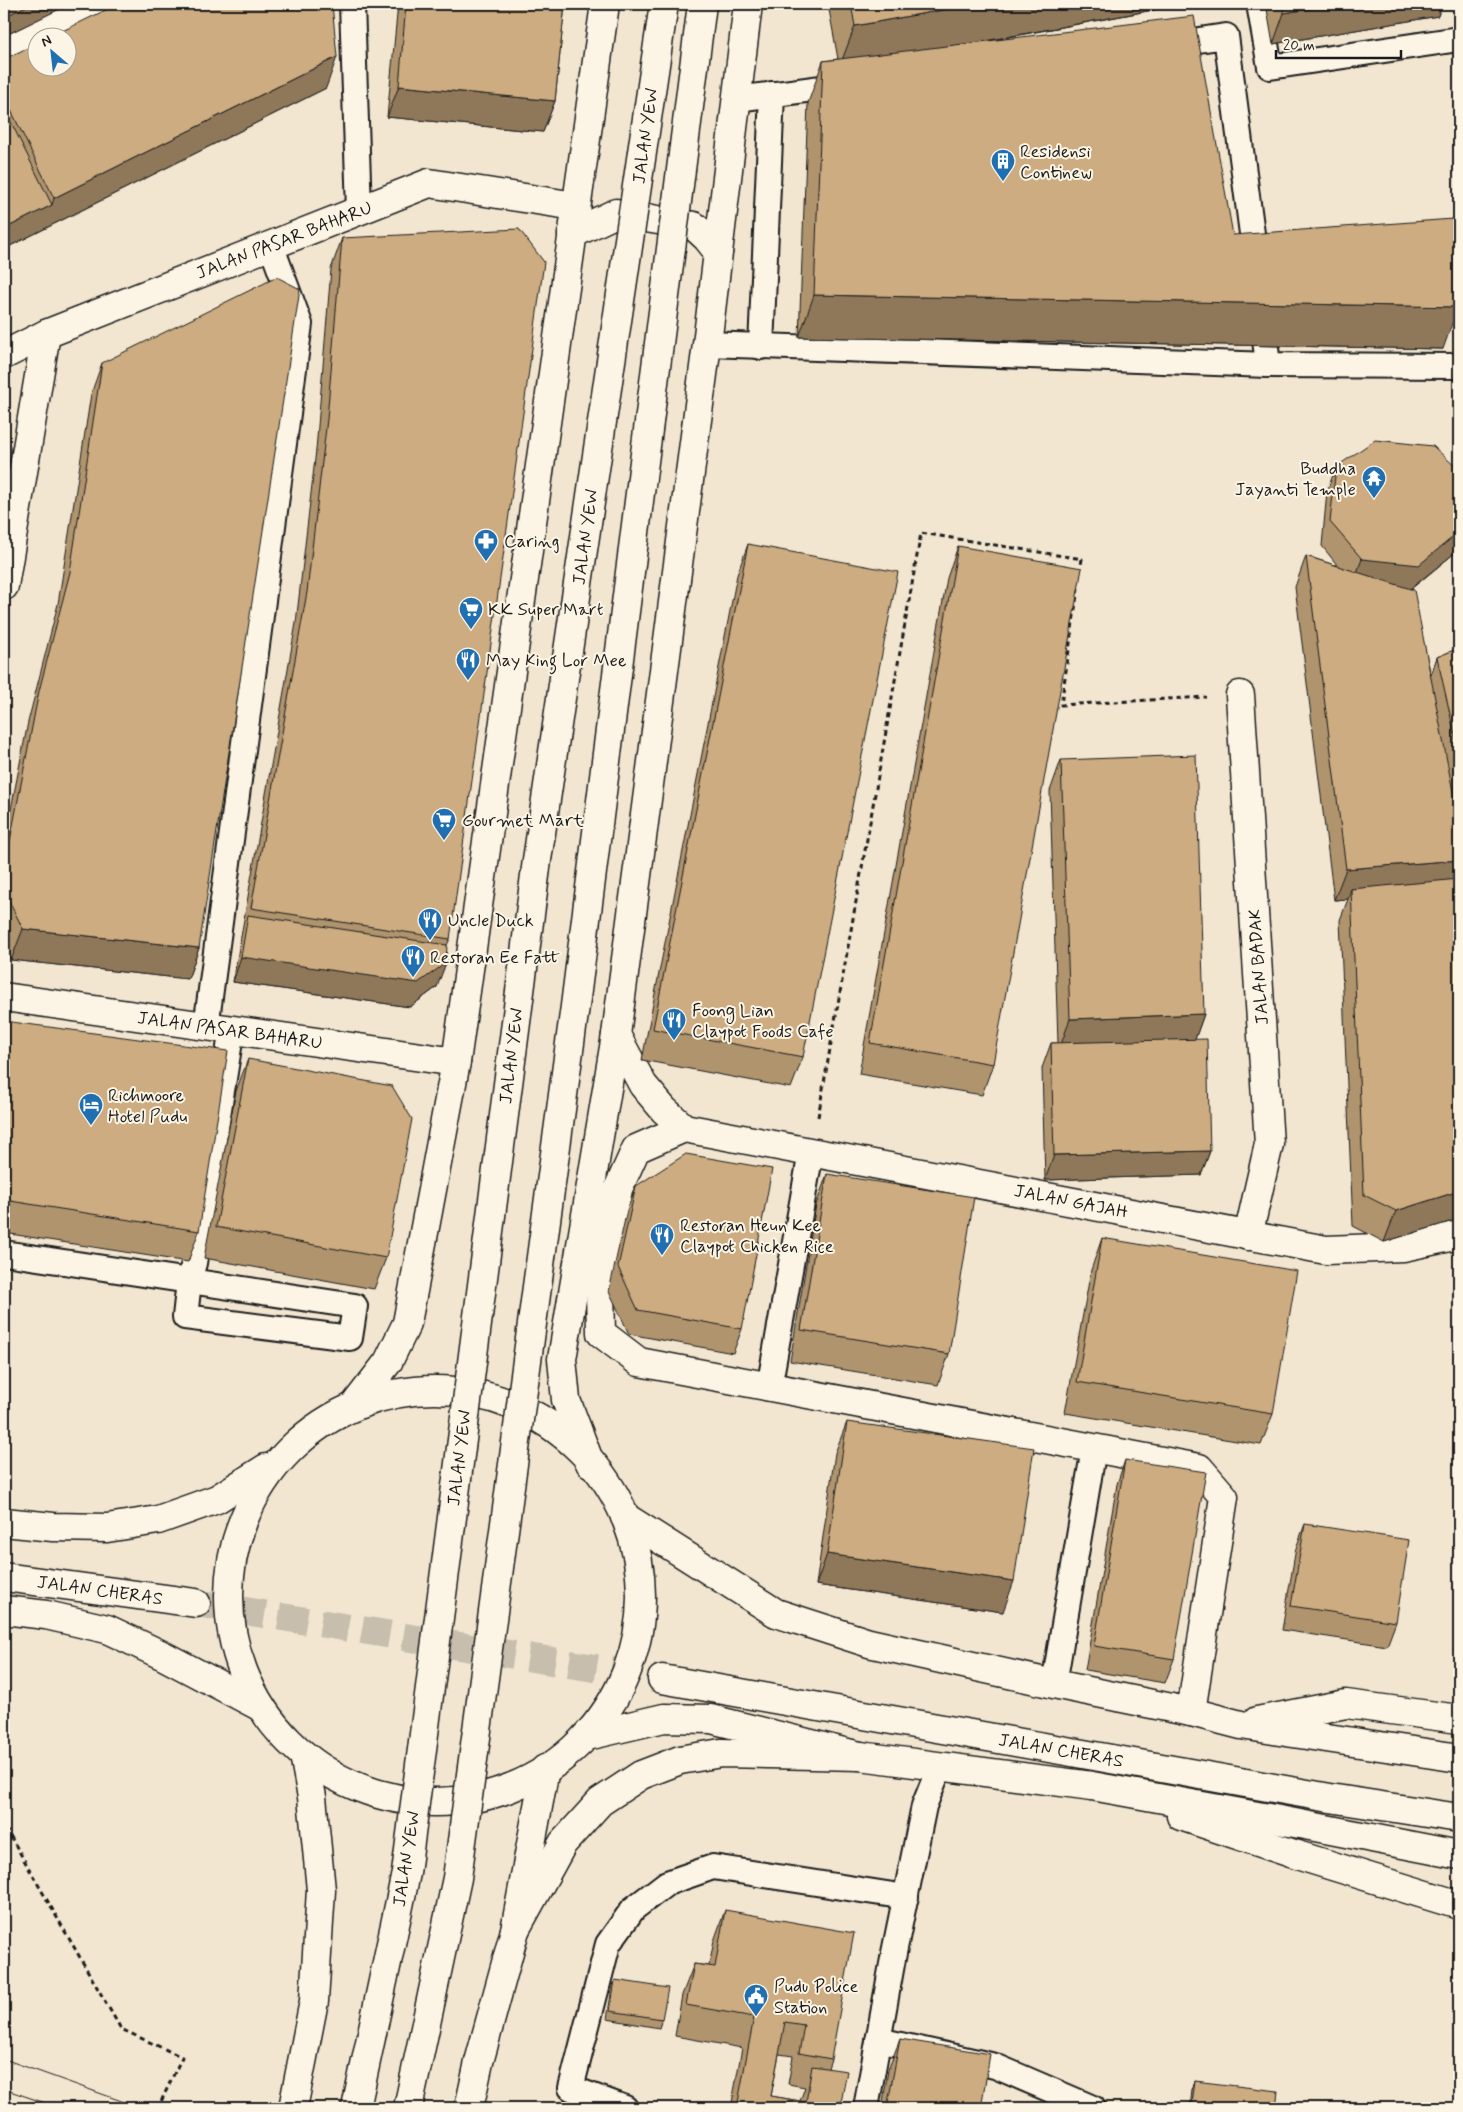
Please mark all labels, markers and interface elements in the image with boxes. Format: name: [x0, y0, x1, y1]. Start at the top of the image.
north arrow: [28, 28, 78, 78]
scale bar: [1276, 28, 1400, 60]
text: N: [38, 31, 55, 52]
text: 20 m: [1283, 36, 1315, 56]
street label: JALAN YEW: [627, 87, 665, 186]
place label: Residensi Continew: [1020, 140, 1092, 185]
building icon: Residensi Continew: [990, 148, 1016, 182]
street label: JALAN PASAR BAHARU: [193, 196, 376, 286]
place label: Buddha Jayanti Temple: [1235, 457, 1356, 502]
temple icon: Buddha Jayanti Temple: [1361, 465, 1387, 499]
street label: JALAN YEW: [567, 488, 605, 587]
pharmacy icon: Caring: [473, 528, 499, 562]
place label: Caring: [504, 530, 560, 554]
supermarket icon: KK Super Mart: [458, 596, 484, 630]
place label: KK Super Mart: [488, 598, 604, 622]
restaurant icon: May King Lor Mee: [455, 647, 481, 681]
place label: May King Lor Mee: [486, 649, 626, 675]
supermarket icon: Gourmet Mart: [431, 807, 457, 841]
place label: Gourmet Mart: [462, 809, 584, 833]
restaurant icon: Uncle Duck: [417, 907, 443, 941]
street label: JALAN BADAK: [1243, 908, 1275, 1026]
place label: Uncle Duck: [448, 909, 534, 933]
restaurant icon: Restoran Ee Fatt: [400, 944, 426, 978]
place label: Restoran Ee Fatt: [430, 946, 560, 970]
place label: Foong Lian Claypot Foods Cafe: [692, 999, 834, 1044]
street label: JALAN PASAR BAHARU: [136, 1006, 324, 1056]
street label: JALAN YEW: [494, 1007, 530, 1105]
restaurant icon: Foong Lian Claypot Foods Cafe: [661, 1007, 687, 1041]
place label: Richmoore Hotel Pudu: [108, 1084, 187, 1129]
hotel icon: Richmoore Hotel Pudu: [78, 1092, 104, 1126]
street label: JALAN GAJAH: [1012, 1179, 1130, 1225]
place label: Restoran Heun Kee Claypot Chicken Rice: [680, 1214, 834, 1259]
restaurant icon: Restoran Heun Kee Claypot Chicken Rice: [649, 1222, 675, 1256]
street label: JALAN YEW: [442, 1409, 478, 1507]
street label: JALAN CHERAS: [36, 1570, 164, 1612]
street label: JALAN CHERAS: [996, 1728, 1125, 1774]
street label: JALAN YEW: [388, 1810, 426, 1909]
place label: Pudu Police Station: [774, 1975, 859, 2020]
public building icon: Pudu Police Station: [743, 1983, 769, 2017]

